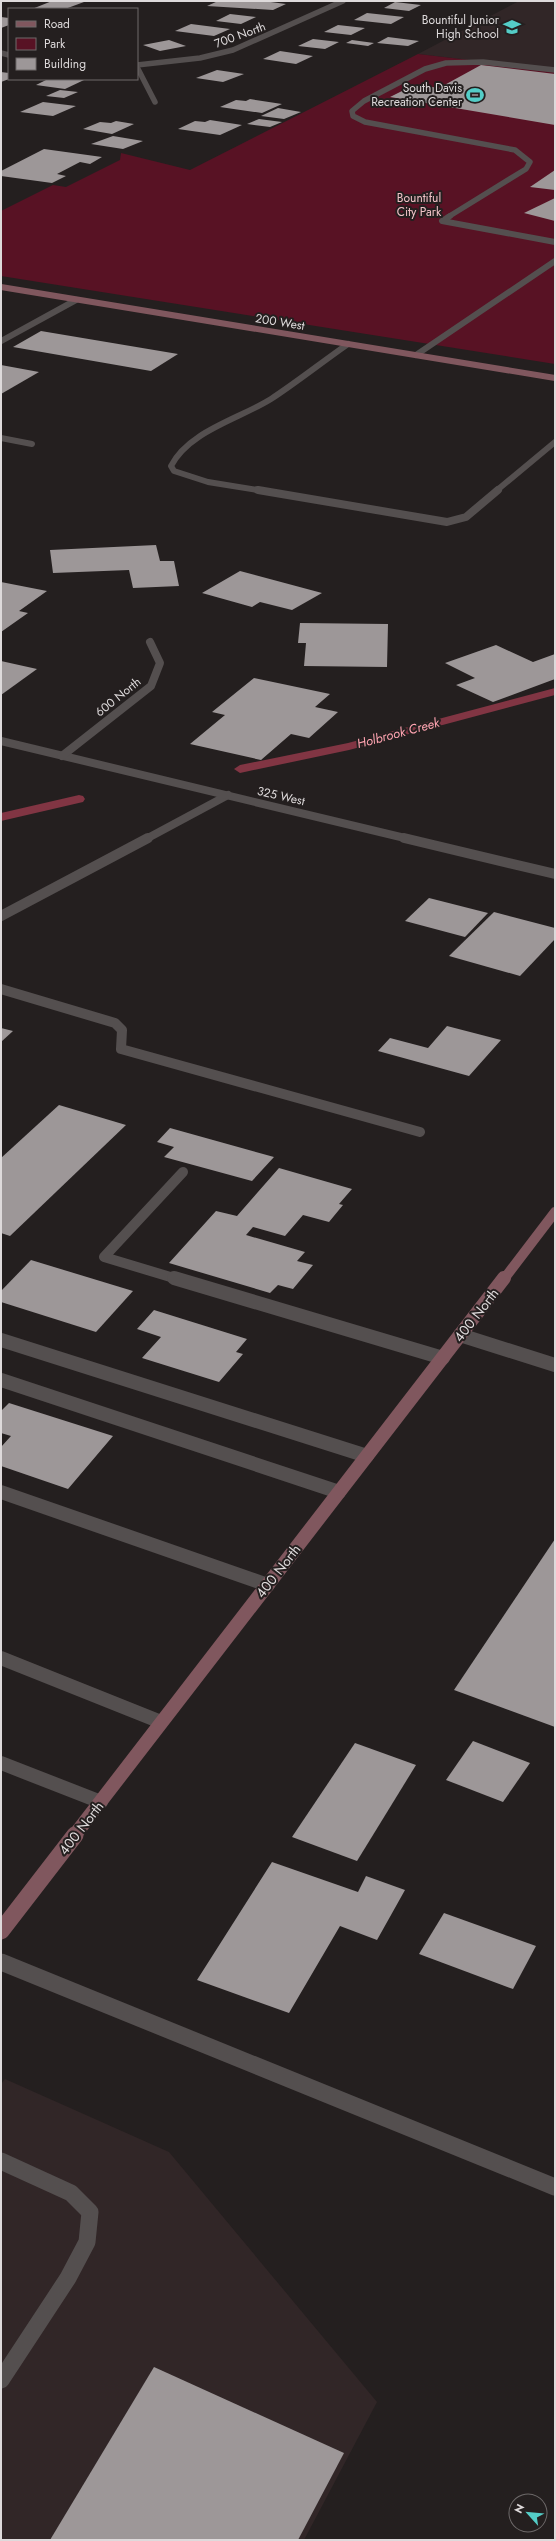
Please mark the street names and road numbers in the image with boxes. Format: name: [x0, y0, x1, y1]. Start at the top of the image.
street label: 700 North: [212, 17, 268, 53]
street label: 200 West: [254, 309, 306, 335]
street label: 600 North: [91, 673, 145, 721]
street label: 325 West: [255, 782, 307, 810]
street label: 400 North: [449, 1284, 503, 1346]
street label: 400 North: [251, 1540, 305, 1602]
street label: 400 North: [54, 1797, 108, 1859]

